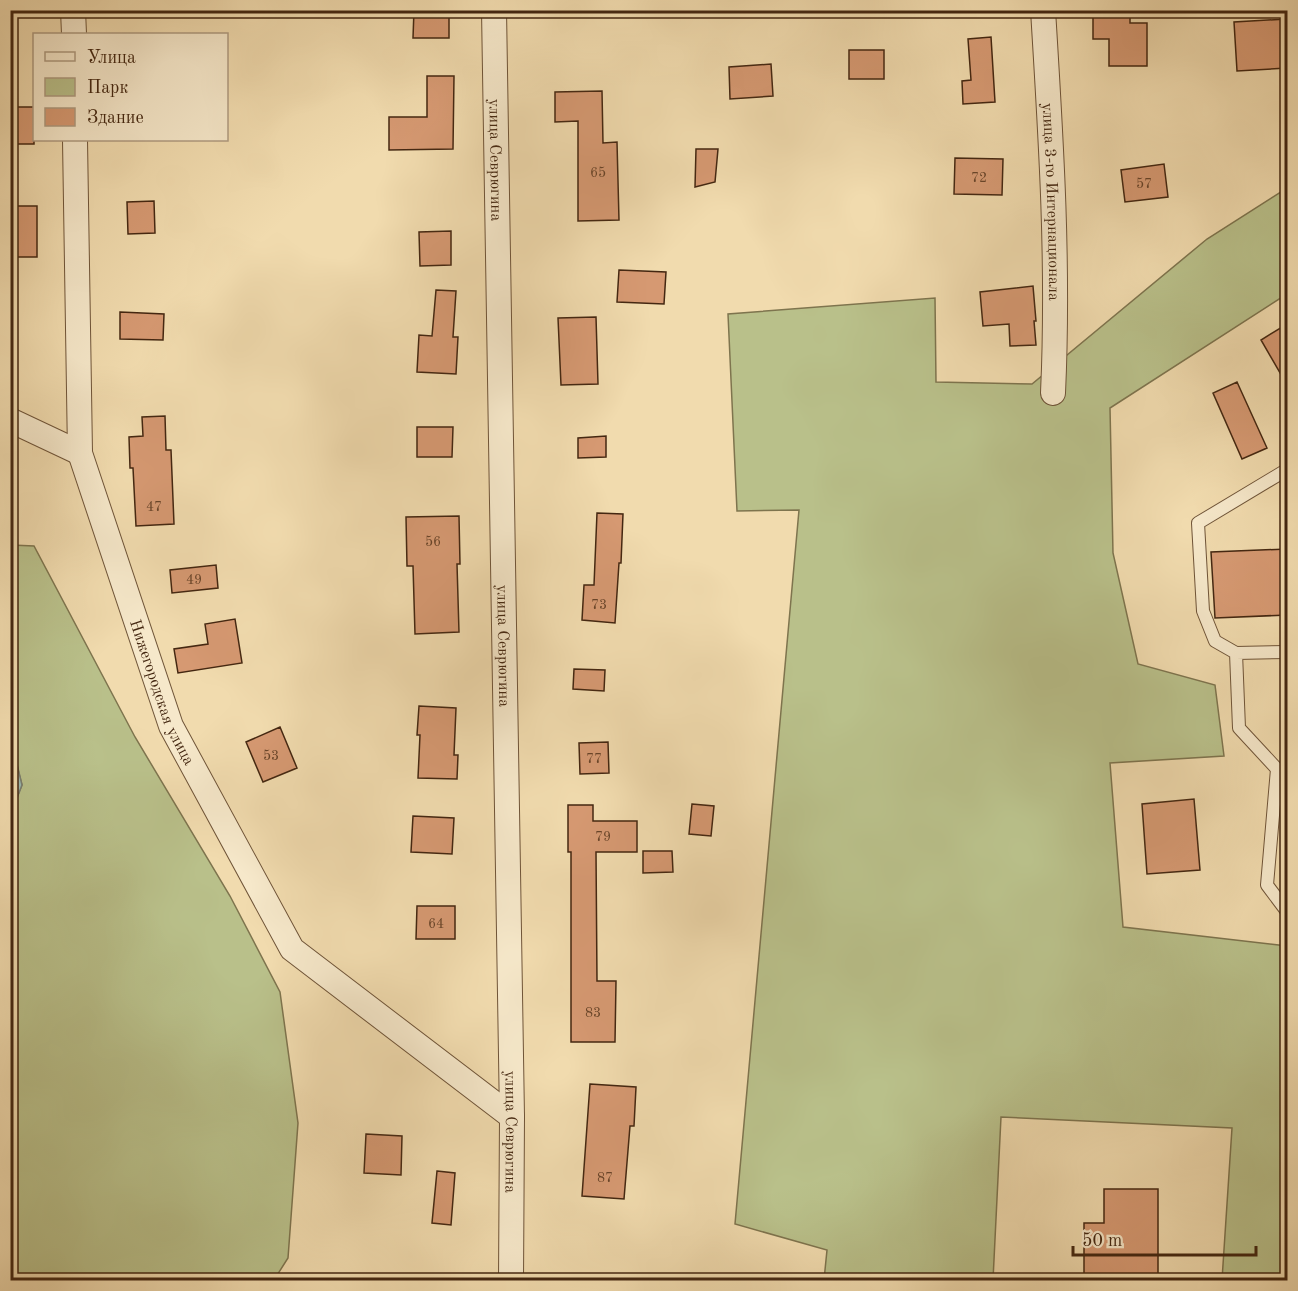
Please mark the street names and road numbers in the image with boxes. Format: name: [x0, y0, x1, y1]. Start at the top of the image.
street label: улица Севрюгина: [485, 99, 503, 221]
street label: улица 3-го Интернационала: [1039, 102, 1061, 301]
street label: улица Севрюгина: [493, 585, 511, 707]
street label: Нижегородская улица: [126, 618, 197, 768]
street label: улица Севрюгина: [501, 1071, 518, 1193]

